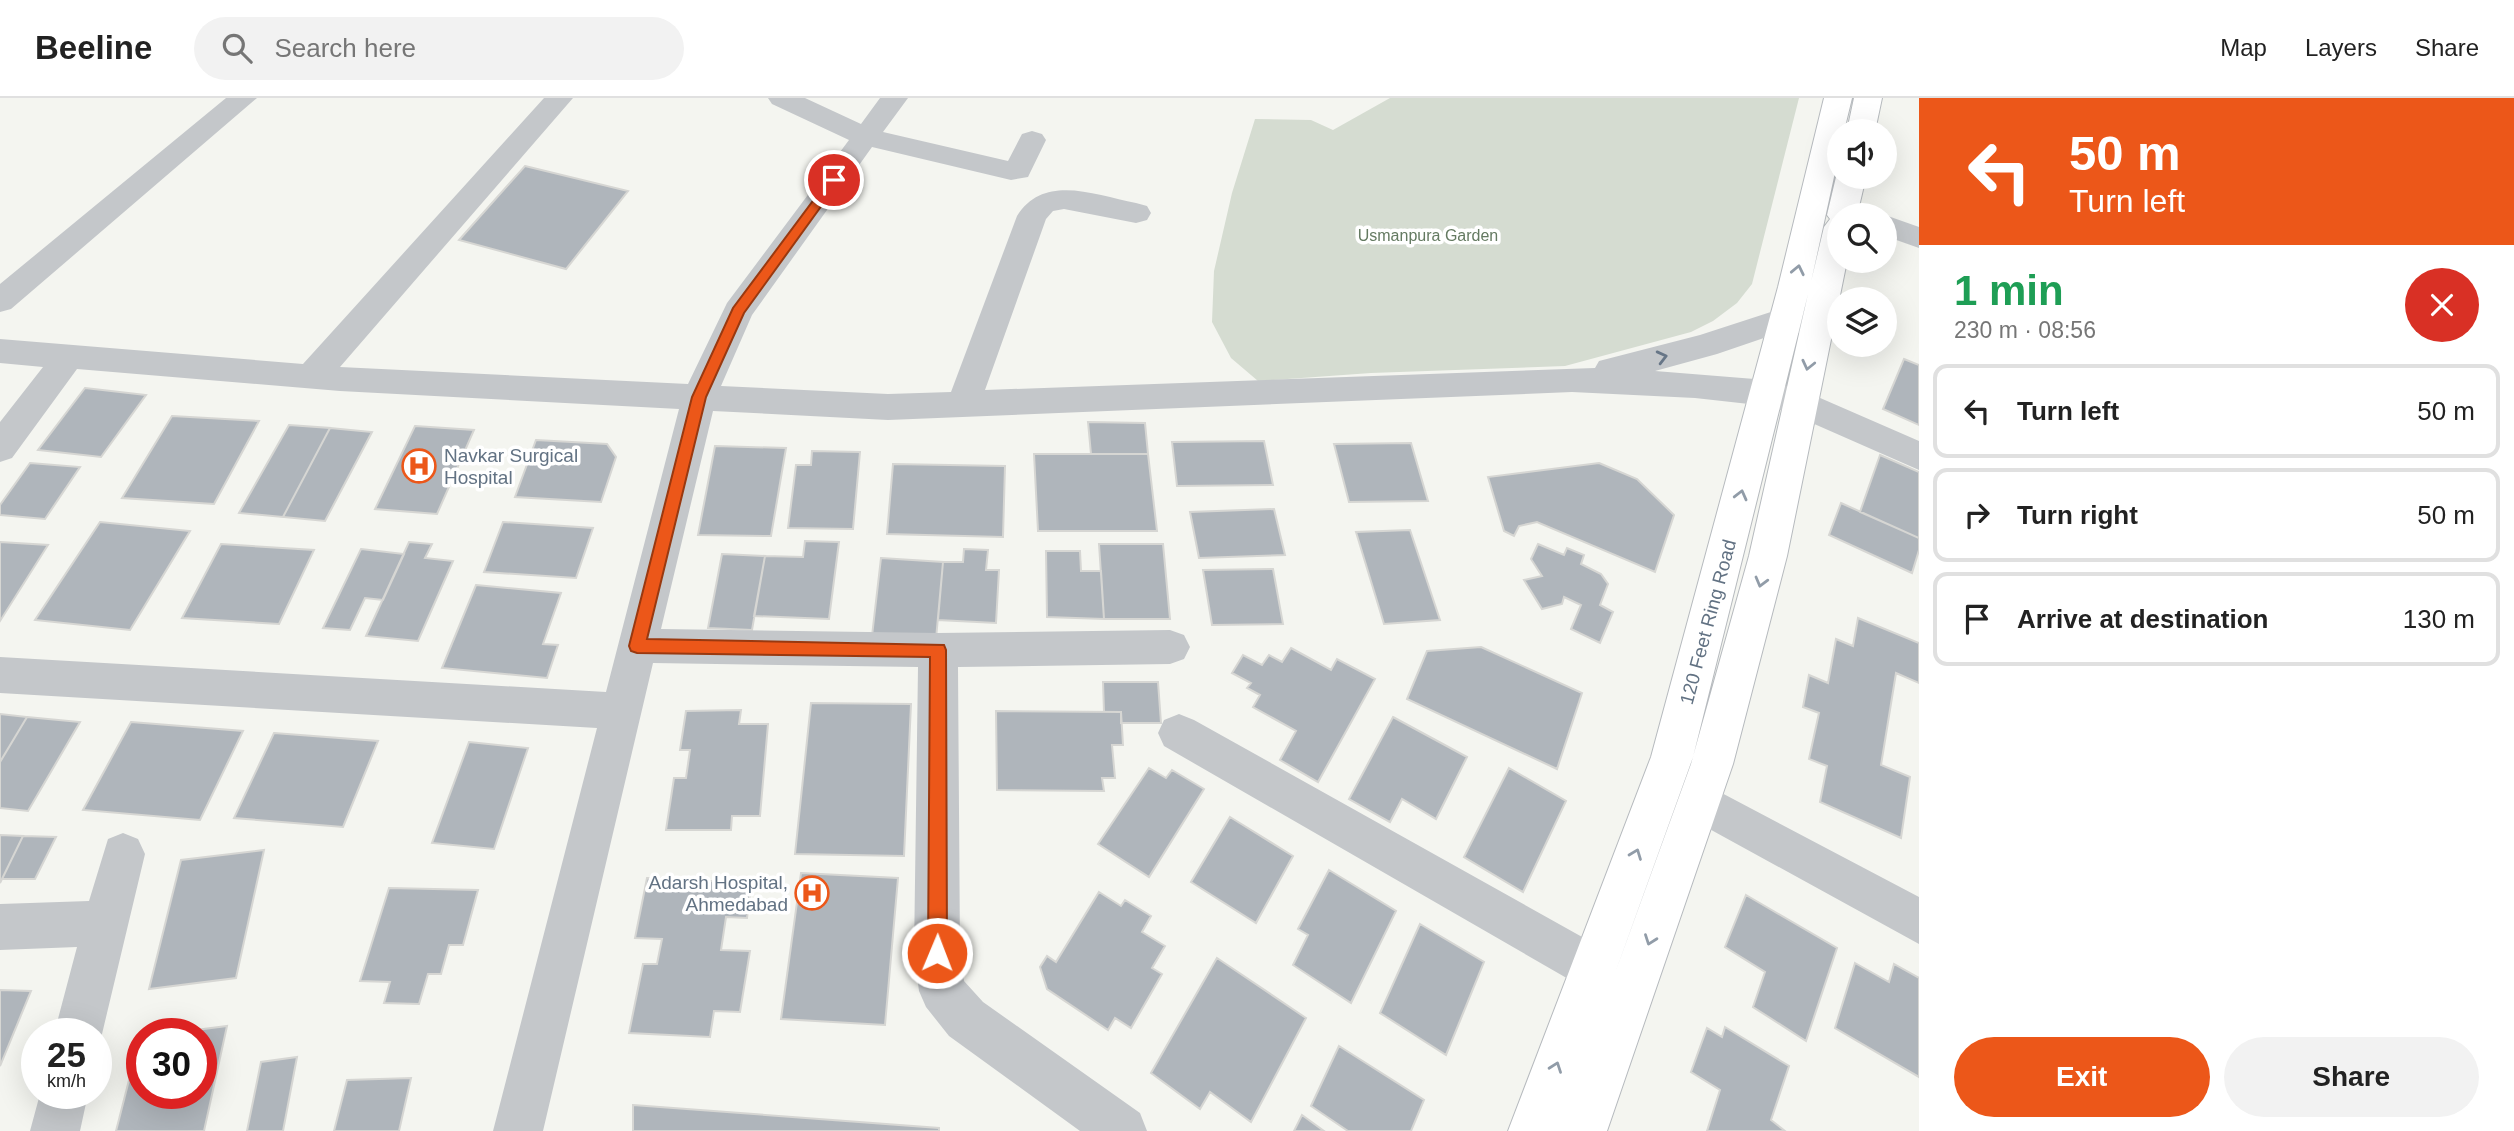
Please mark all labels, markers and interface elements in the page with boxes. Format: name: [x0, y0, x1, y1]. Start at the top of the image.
search box: [194, 17, 684, 80]
text: Beeline: [35, 29, 152, 66]
icon: search: [218, 29, 256, 67]
text: Search here: [274, 33, 416, 63]
text: Map: [2220, 34, 2267, 61]
text: Layers: [2305, 34, 2377, 61]
text: Share: [2415, 34, 2479, 61]
map controls: [1827, 119, 1897, 357]
button: sound: [1827, 119, 1897, 189]
icon: left: [1954, 126, 2045, 217]
text: 50 m: [2069, 126, 2181, 180]
pin: [804, 150, 864, 210]
icon: arrive: [815, 161, 853, 199]
text: Turn left: [2069, 183, 2185, 219]
button: search: [1827, 203, 1897, 273]
park label: Usmanpura Garden: [1358, 227, 1498, 244]
one-way arrow: [1790, 264, 1804, 276]
text: 1 min: [1954, 267, 2064, 314]
button: close: [2405, 268, 2479, 342]
button: layers: [1827, 287, 1897, 357]
text: 230 m · 08:56: [1954, 317, 2096, 343]
one-way arrow: [1656, 351, 1668, 365]
one-way arrow: [1802, 359, 1816, 371]
icon: left: [1958, 392, 1996, 430]
text: Turn left: [2017, 396, 2119, 426]
text: 50 m: [2417, 396, 2475, 426]
place label: Navkar Surgical Hospital: [444, 445, 578, 488]
hospital icon: Navkar Surgical Hospital: [400, 447, 438, 485]
one-way arrow: [1733, 489, 1747, 501]
icon: right: [1958, 496, 1996, 534]
text: Turn right: [2017, 500, 2138, 530]
text: 50 m: [2417, 500, 2475, 530]
street label: 120 Feet Ring Road: [1676, 537, 1740, 707]
one-way arrow: [1755, 576, 1769, 588]
icon: arrive: [1958, 600, 1996, 638]
text: Arrive at destination: [2017, 604, 2268, 634]
text: 130 m: [2403, 604, 2475, 634]
one-way arrow: [1627, 848, 1641, 860]
place label: Adarsh Hospital, Ahmedabad: [649, 872, 788, 915]
hospital icon: Adarsh Hospital, Ahmedabad: [793, 874, 831, 912]
position arrow: [900, 916, 974, 990]
one-way arrow: [1644, 933, 1658, 945]
speed limit sign: 30: [126, 1018, 217, 1109]
text: 25: [47, 1035, 86, 1074]
button: Exit: [1954, 1037, 2210, 1117]
button: Share: [2224, 1037, 2479, 1117]
one-way arrow: [1548, 1061, 1562, 1073]
text: km/h: [47, 1071, 86, 1091]

